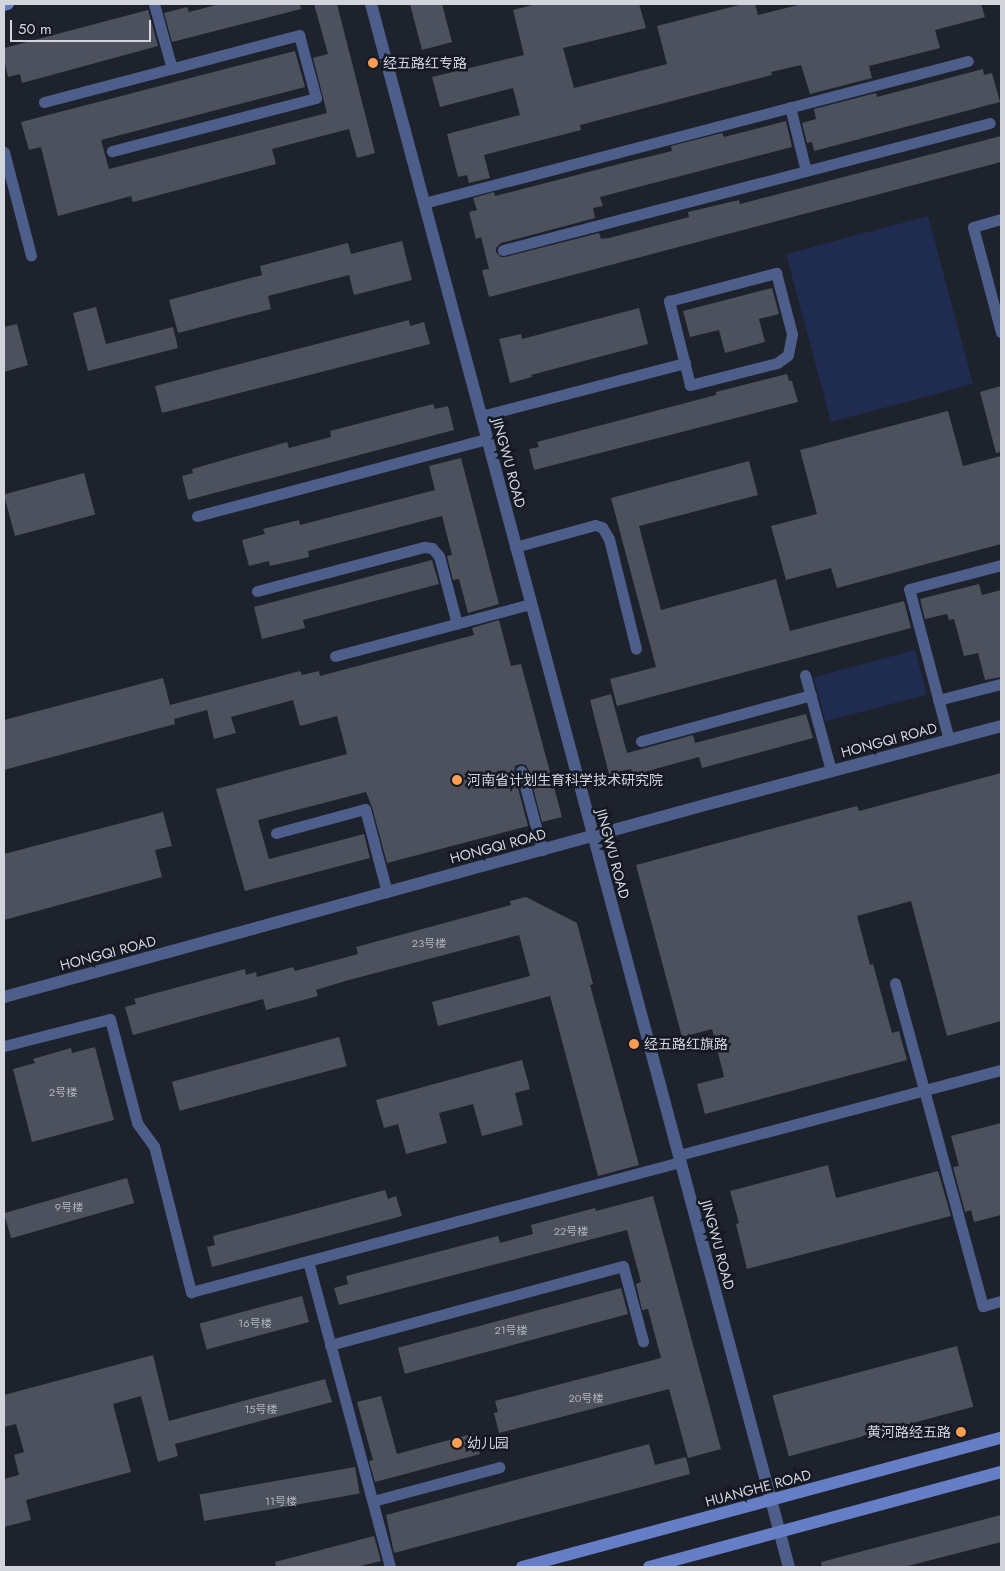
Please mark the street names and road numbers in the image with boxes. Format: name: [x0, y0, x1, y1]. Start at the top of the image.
street label: JINGWU ROAD: [489, 416, 529, 510]
street label: HONGQI ROAD: [839, 719, 939, 761]
street label: JINGWU ROAD: [593, 807, 633, 901]
street label: HONGQI ROAD: [448, 825, 548, 867]
street label: HONGQI ROAD: [58, 932, 158, 974]
street label: JINGWU ROAD: [698, 1198, 738, 1292]
street label: HUANGHE ROAD: [703, 1466, 813, 1510]

